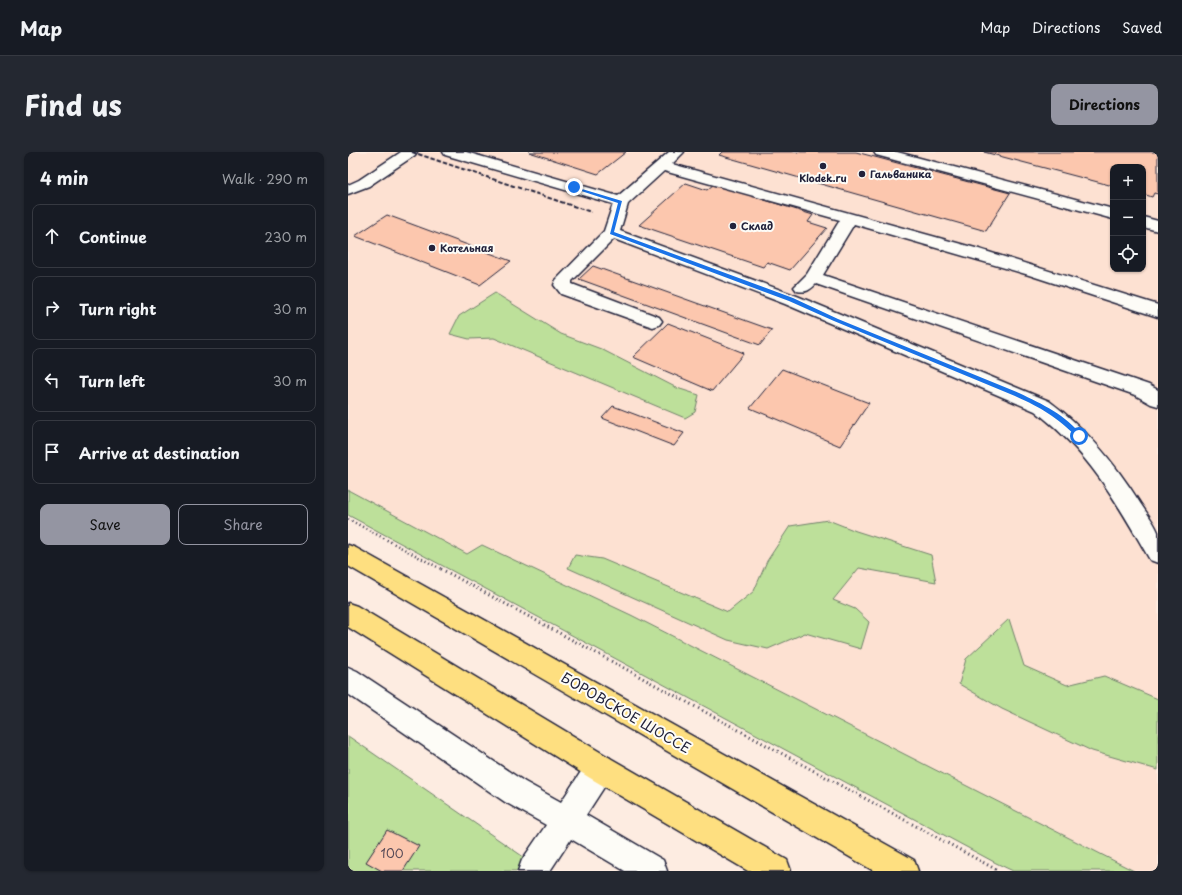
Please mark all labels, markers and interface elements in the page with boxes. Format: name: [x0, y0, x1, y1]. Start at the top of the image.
text: Map: [20, 14, 62, 42]
text: Map: [980, 17, 1010, 38]
text: Directions: [1032, 17, 1100, 38]
text: Saved: [1122, 17, 1162, 38]
text: Find us: [24, 83, 122, 126]
button: Directions: [1051, 84, 1158, 125]
marker: Klodek.ru: [818, 161, 828, 171]
map controls: [1110, 164, 1146, 272]
button: +: [1110, 164, 1146, 200]
text: 4 min: [40, 165, 88, 191]
place label: Гальваника: [870, 166, 932, 181]
text: Walk · 290 m: [222, 169, 308, 188]
marker: Гальваника: [857, 169, 867, 179]
place label: Klodek.ru: [799, 170, 847, 185]
route end: [565, 178, 583, 196]
button: −: [1110, 200, 1146, 236]
place label: Склад: [741, 218, 773, 233]
marker: Склад: [728, 221, 738, 231]
icon: ahead: [41, 225, 63, 247]
text: Continue: [79, 225, 147, 248]
text: 230 m: [265, 227, 307, 246]
button: locate: [1110, 236, 1146, 272]
place label: Котельная: [440, 240, 494, 255]
marker: Котельная: [427, 243, 437, 253]
icon: right: [41, 297, 63, 319]
text: Turn right: [79, 297, 156, 320]
text: 30 m: [273, 299, 307, 318]
icon: left: [41, 369, 63, 391]
text: Turn left: [79, 369, 145, 392]
text: 30 m: [273, 371, 307, 390]
route start: [1070, 427, 1088, 445]
icon: arrive: [41, 441, 63, 463]
text: Arrive at destination: [79, 441, 240, 464]
button: Save: [40, 504, 170, 545]
button: Share: [178, 504, 308, 545]
street label: БОРОВСКОЕ ШОССЕ: [558, 667, 695, 758]
house number: 100: [381, 844, 404, 862]

